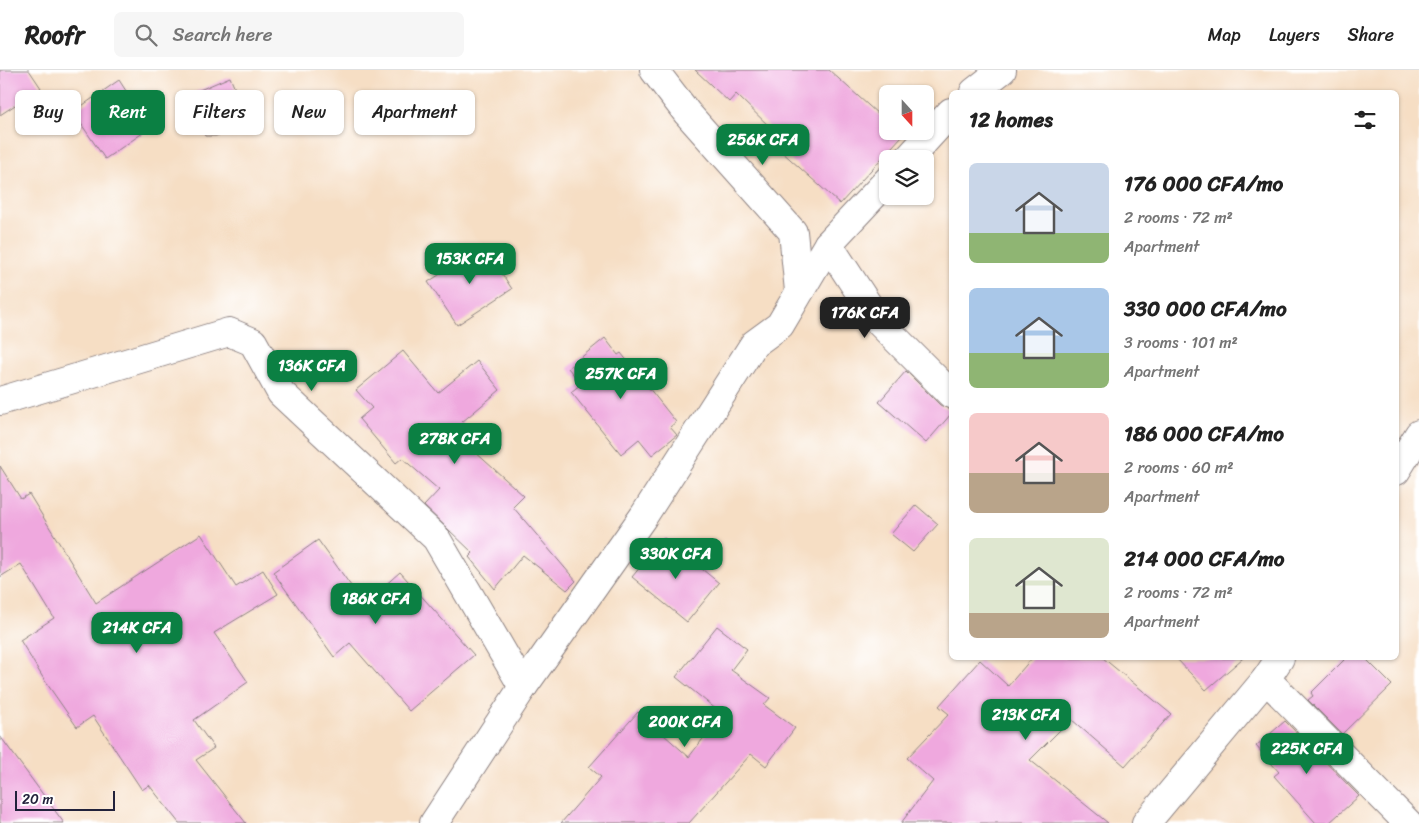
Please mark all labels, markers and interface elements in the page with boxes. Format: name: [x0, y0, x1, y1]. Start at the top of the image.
search box: [114, 12, 464, 57]
text: Roofr: [25, 14, 84, 56]
text: Search here: [172, 18, 273, 51]
text: Map: [1208, 19, 1241, 51]
text: Layers: [1269, 19, 1320, 51]
text: Share: [1348, 19, 1394, 51]
icon: search: [132, 21, 160, 49]
north arrow: [879, 85, 934, 140]
map controls: [879, 85, 934, 205]
chip: Buy: [15, 90, 81, 135]
chip: Rent: [91, 90, 165, 135]
chip: Filters: [175, 90, 264, 135]
chip: New: [274, 90, 344, 135]
chip: Apartment: [354, 90, 475, 135]
text: 12 homes: [969, 101, 1053, 139]
icon: filters: [1351, 106, 1379, 134]
pin: 256K CFA: [711, 124, 815, 166]
text: 256K CFA: [727, 125, 799, 154]
button: layers: [879, 150, 934, 205]
text: 176 000 CFA/mo: [1124, 165, 1283, 203]
icon: home: [1009, 183, 1069, 243]
text: 2 rooms · 72 m²: [1124, 203, 1233, 232]
text: Apartment: [1124, 232, 1200, 261]
pin: 153K CFA: [418, 242, 522, 285]
text: 153K CFA: [436, 244, 504, 273]
text: 330 000 CFA/mo: [1124, 290, 1287, 328]
pin: 176K CFA: [813, 296, 917, 339]
text: 176K CFA: [831, 298, 899, 327]
icon: home: [1009, 308, 1069, 368]
text: 3 rooms · 101 m²: [1124, 328, 1238, 357]
pin: 136K CFA: [260, 350, 364, 392]
text: 136K CFA: [278, 351, 346, 380]
text: Apartment: [1124, 357, 1200, 386]
pin: 257K CFA: [569, 358, 673, 400]
text: 257K CFA: [585, 359, 657, 388]
text: 186 000 CFA/mo: [1124, 415, 1284, 453]
pin: 278K CFA: [403, 422, 507, 465]
text: 278K CFA: [419, 424, 491, 453]
icon: home: [1009, 433, 1069, 493]
text: 2 rooms · 60 m²: [1124, 453, 1234, 482]
text: Apartment: [1124, 482, 1200, 511]
pin: 330K CFA: [624, 538, 728, 580]
text: 330K CFA: [641, 539, 711, 568]
text: 214 000 CFA/mo: [1124, 540, 1285, 578]
icon: home: [1009, 558, 1069, 618]
text: 2 rooms · 72 m²: [1124, 578, 1233, 607]
pin: 186K CFA: [324, 582, 428, 625]
text: 186K CFA: [342, 584, 410, 613]
text: Apartment: [1124, 607, 1200, 636]
pin: 214K CFA: [85, 612, 189, 654]
text: 214K CFA: [102, 613, 172, 642]
pin: 213K CFA: [974, 698, 1078, 741]
text: 213K CFA: [992, 700, 1060, 729]
pin: 200K CFA: [633, 706, 737, 748]
text: 200K CFA: [649, 707, 721, 736]
pin: 225K CFA: [1255, 732, 1359, 775]
text: 225K CFA: [1271, 734, 1343, 763]
text: 20 m: [22, 787, 53, 812]
scale bar: [15, 788, 115, 811]

